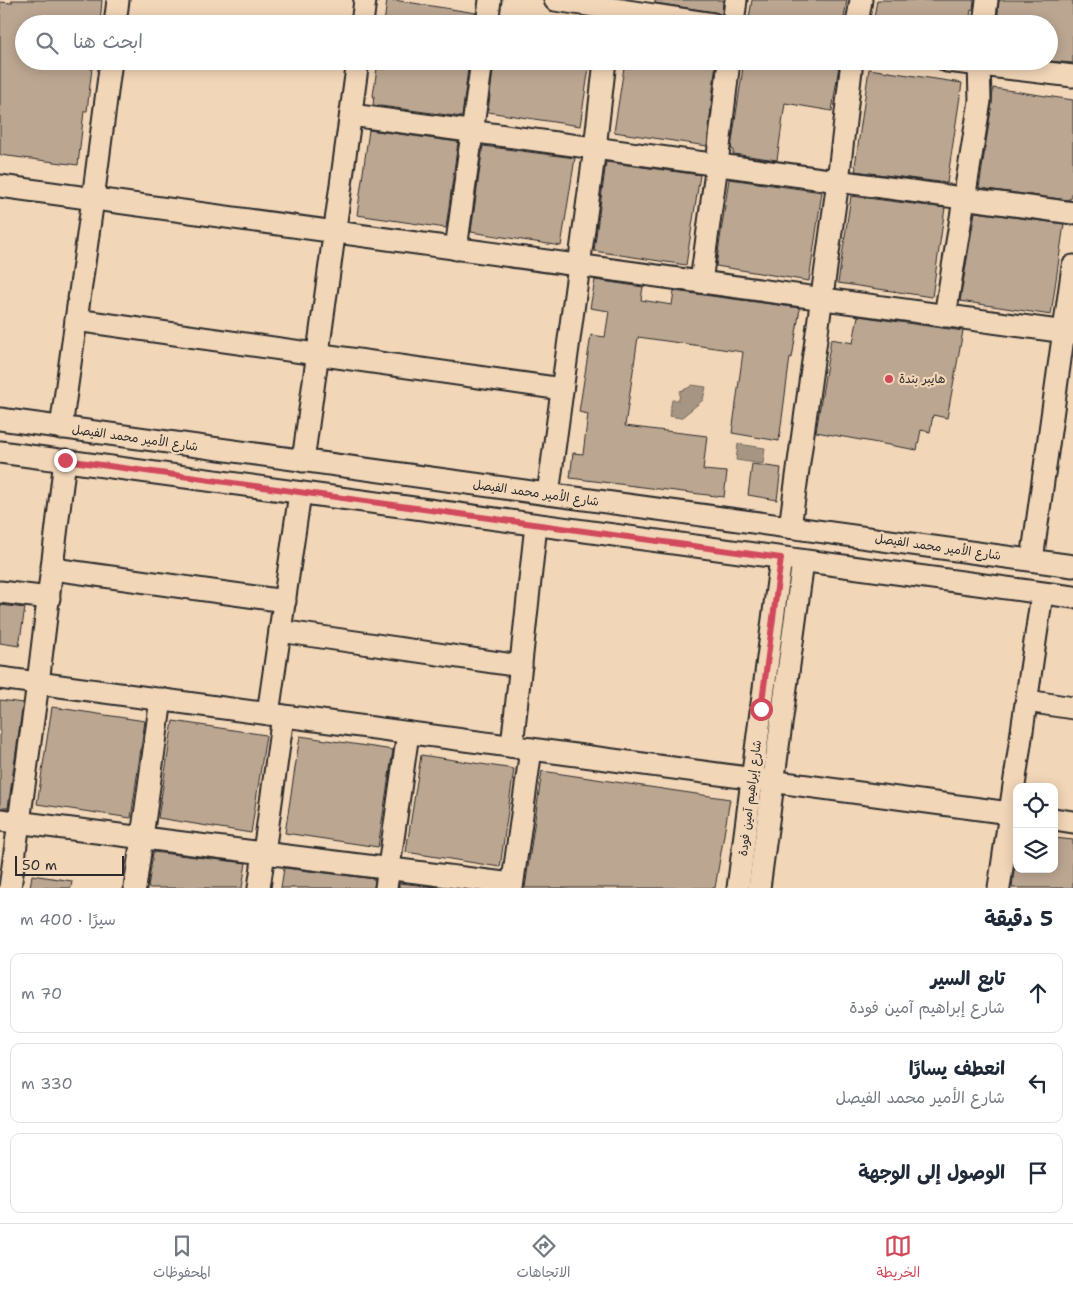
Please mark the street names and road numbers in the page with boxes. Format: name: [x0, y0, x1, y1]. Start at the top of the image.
street label: شارع الأمير محمد الفيصل: [71, 421, 199, 456]
street label: شارع الأمير محمد الفيصل: [472, 476, 600, 511]
street label: شارع الأمير محمد الفيصل: [874, 530, 1002, 565]
street label: شارع إبراهيم آمين فودة: [735, 739, 766, 857]

